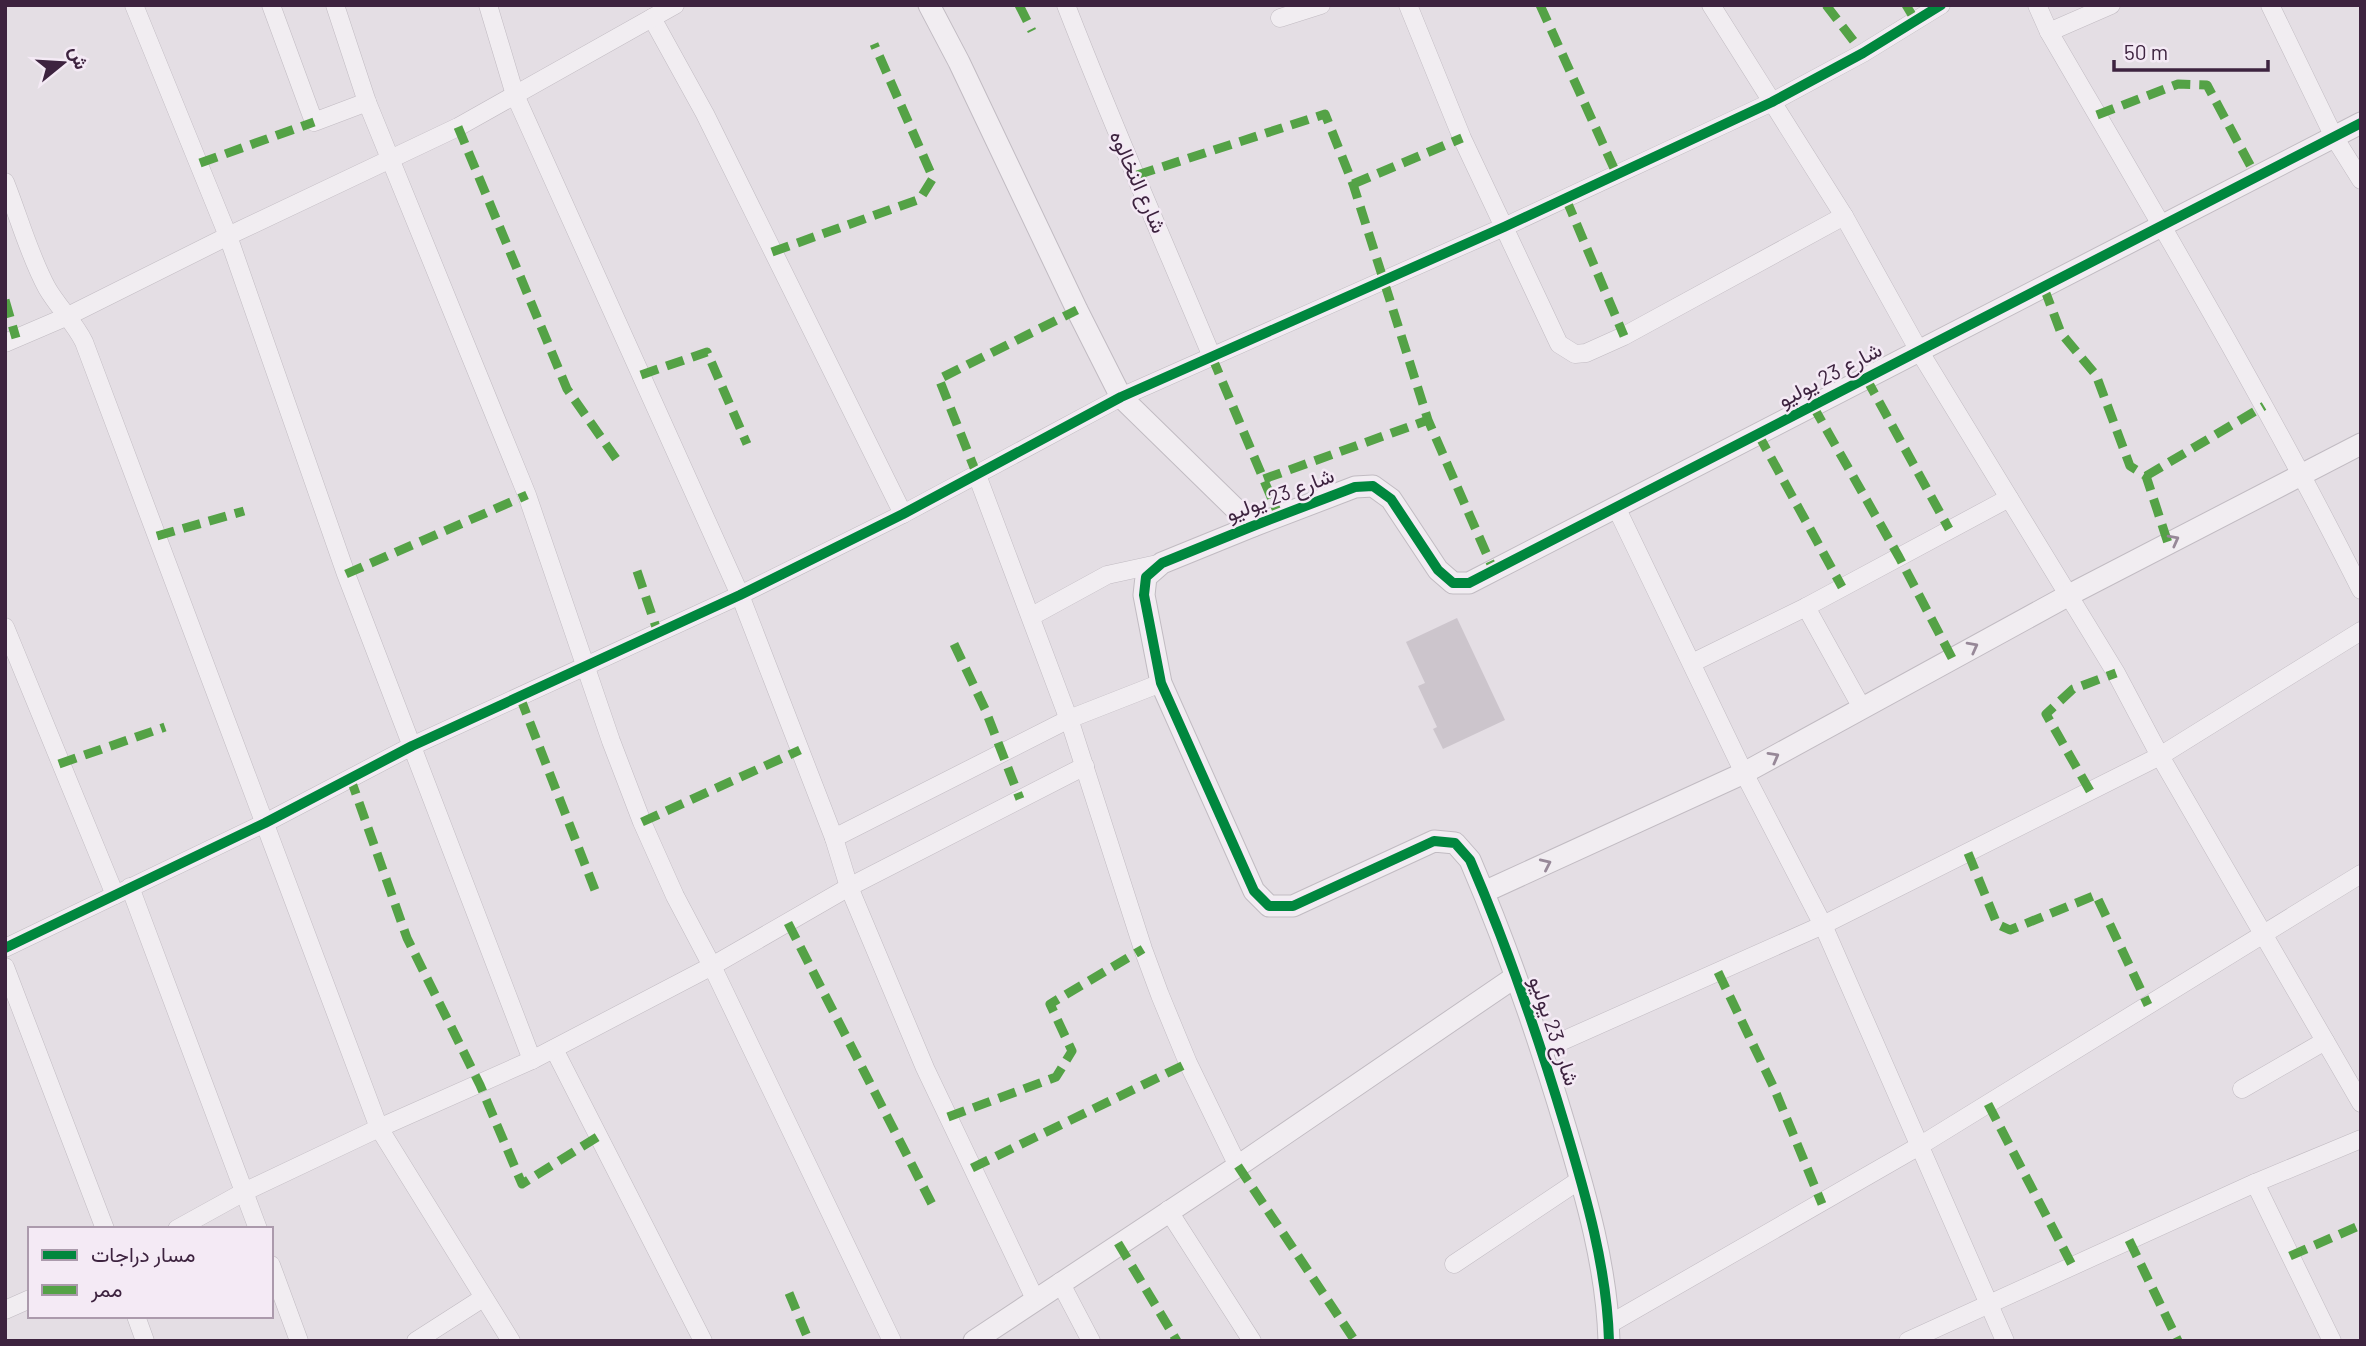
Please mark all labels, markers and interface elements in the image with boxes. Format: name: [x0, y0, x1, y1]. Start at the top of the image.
north arrow: [28, 28, 98, 98]
scale bar: [2114, 28, 2268, 72]
text: 50 m: [2124, 39, 2168, 64]
text: ش: [64, 43, 94, 72]
street label: شارع النخالوه: [1103, 126, 1173, 238]
street label: شارع 23 يوليو: [1773, 336, 1887, 414]
street label: شارع 23 يوليو: [1222, 462, 1338, 528]
one-way arrow: [2167, 535, 2179, 549]
one-way arrow: [1966, 642, 1978, 655]
one-way arrow: [1767, 752, 1779, 765]
one-way arrow: [1539, 858, 1551, 872]
street label: شارع 23 يوليو: [1522, 973, 1586, 1089]
legend: [28, 1227, 273, 1318]
text: مسار دراجات: [91, 1241, 195, 1268]
text: ممر: [90, 1276, 122, 1303]

